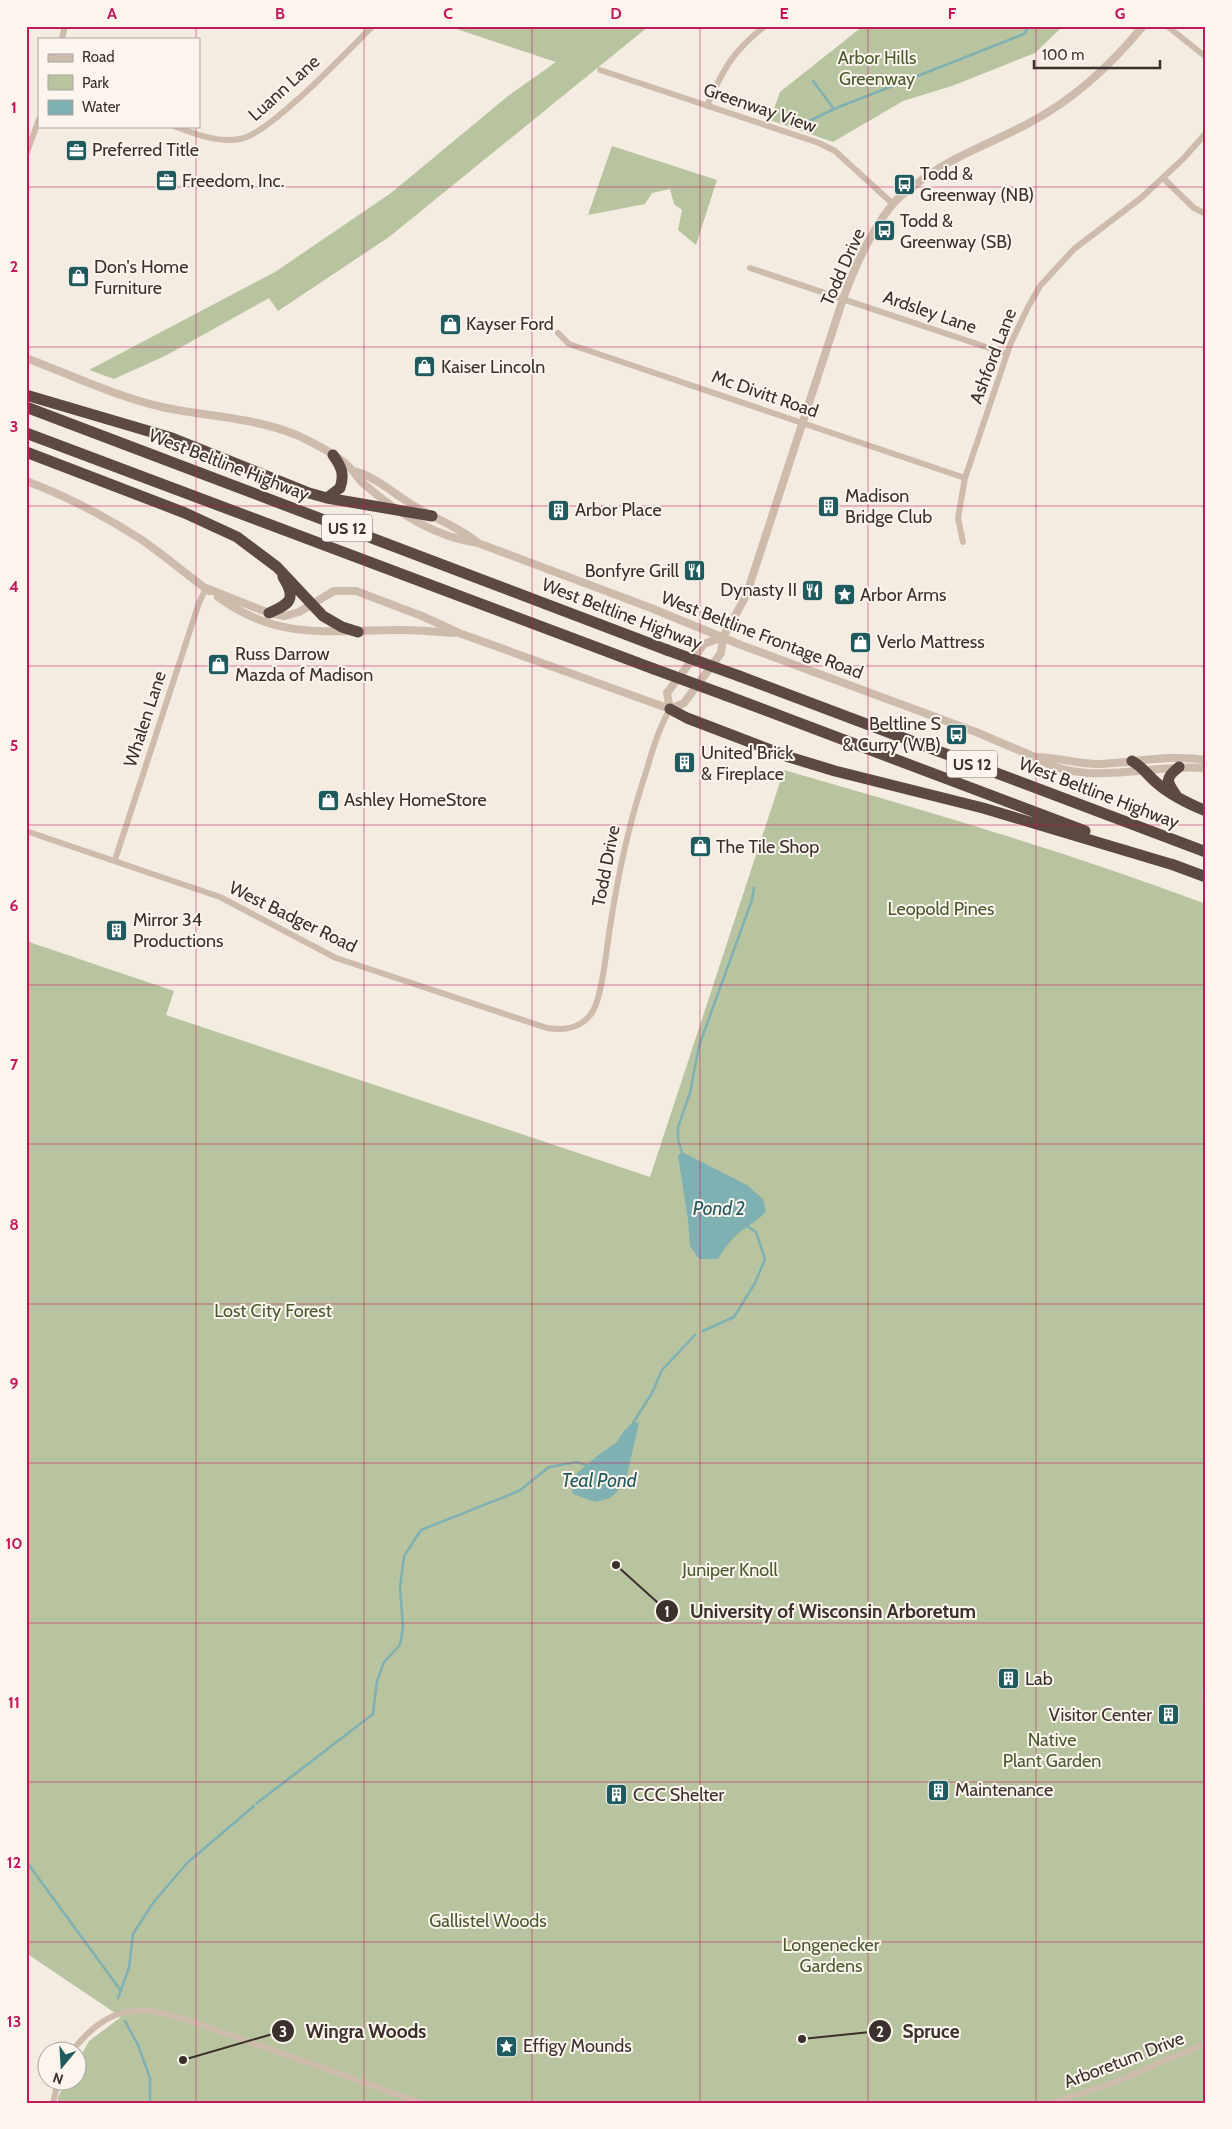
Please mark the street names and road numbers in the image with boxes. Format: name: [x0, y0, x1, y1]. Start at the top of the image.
street label: Luann Lane: [244, 50, 324, 126]
street label: Greenway View: [701, 78, 819, 138]
street label: Todd Drive: [816, 225, 870, 309]
street label: Ardsley Lane: [880, 286, 980, 338]
street label: Ashford Lane: [965, 305, 1021, 407]
street label: Mc Divitt Road: [709, 365, 821, 423]
street label: West Beltline Highway: [146, 424, 312, 506]
road number: US 12: [322, 514, 372, 542]
street label: West Beltline Highway: [539, 573, 705, 655]
street label: West Beltline Frontage Road: [658, 586, 866, 684]
street label: Whalen Lane: [119, 668, 171, 770]
road number: US 12: [947, 751, 997, 778]
street label: West Beltline Highway: [1016, 752, 1182, 834]
street label: Todd Drive: [587, 823, 625, 909]
street label: West Badger Road: [226, 877, 360, 957]
street label: Arboretum Drive: [1061, 2027, 1187, 2093]

